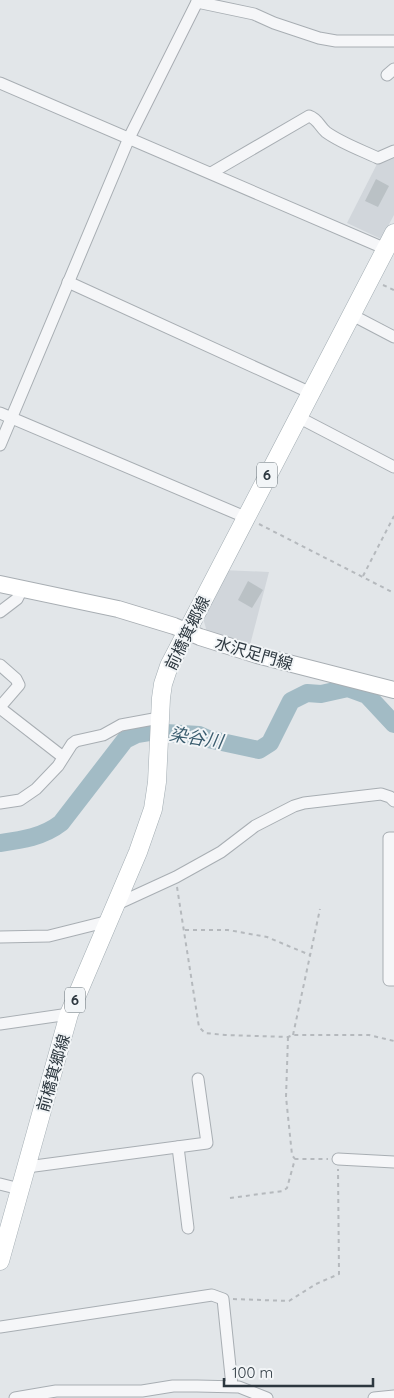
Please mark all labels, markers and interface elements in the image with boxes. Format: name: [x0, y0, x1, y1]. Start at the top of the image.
road number: 6: [257, 462, 277, 488]
street label: 前橋箕郷線: [160, 593, 214, 673]
street label: 水沢足門線: [213, 632, 295, 674]
water label: 染谷川: [168, 722, 227, 753]
road number: 6: [65, 988, 85, 1012]
street label: 前橋箕郷線: [32, 1032, 74, 1114]
scale bar: [224, 1356, 373, 1388]
text: 100 m: [232, 1363, 273, 1382]

